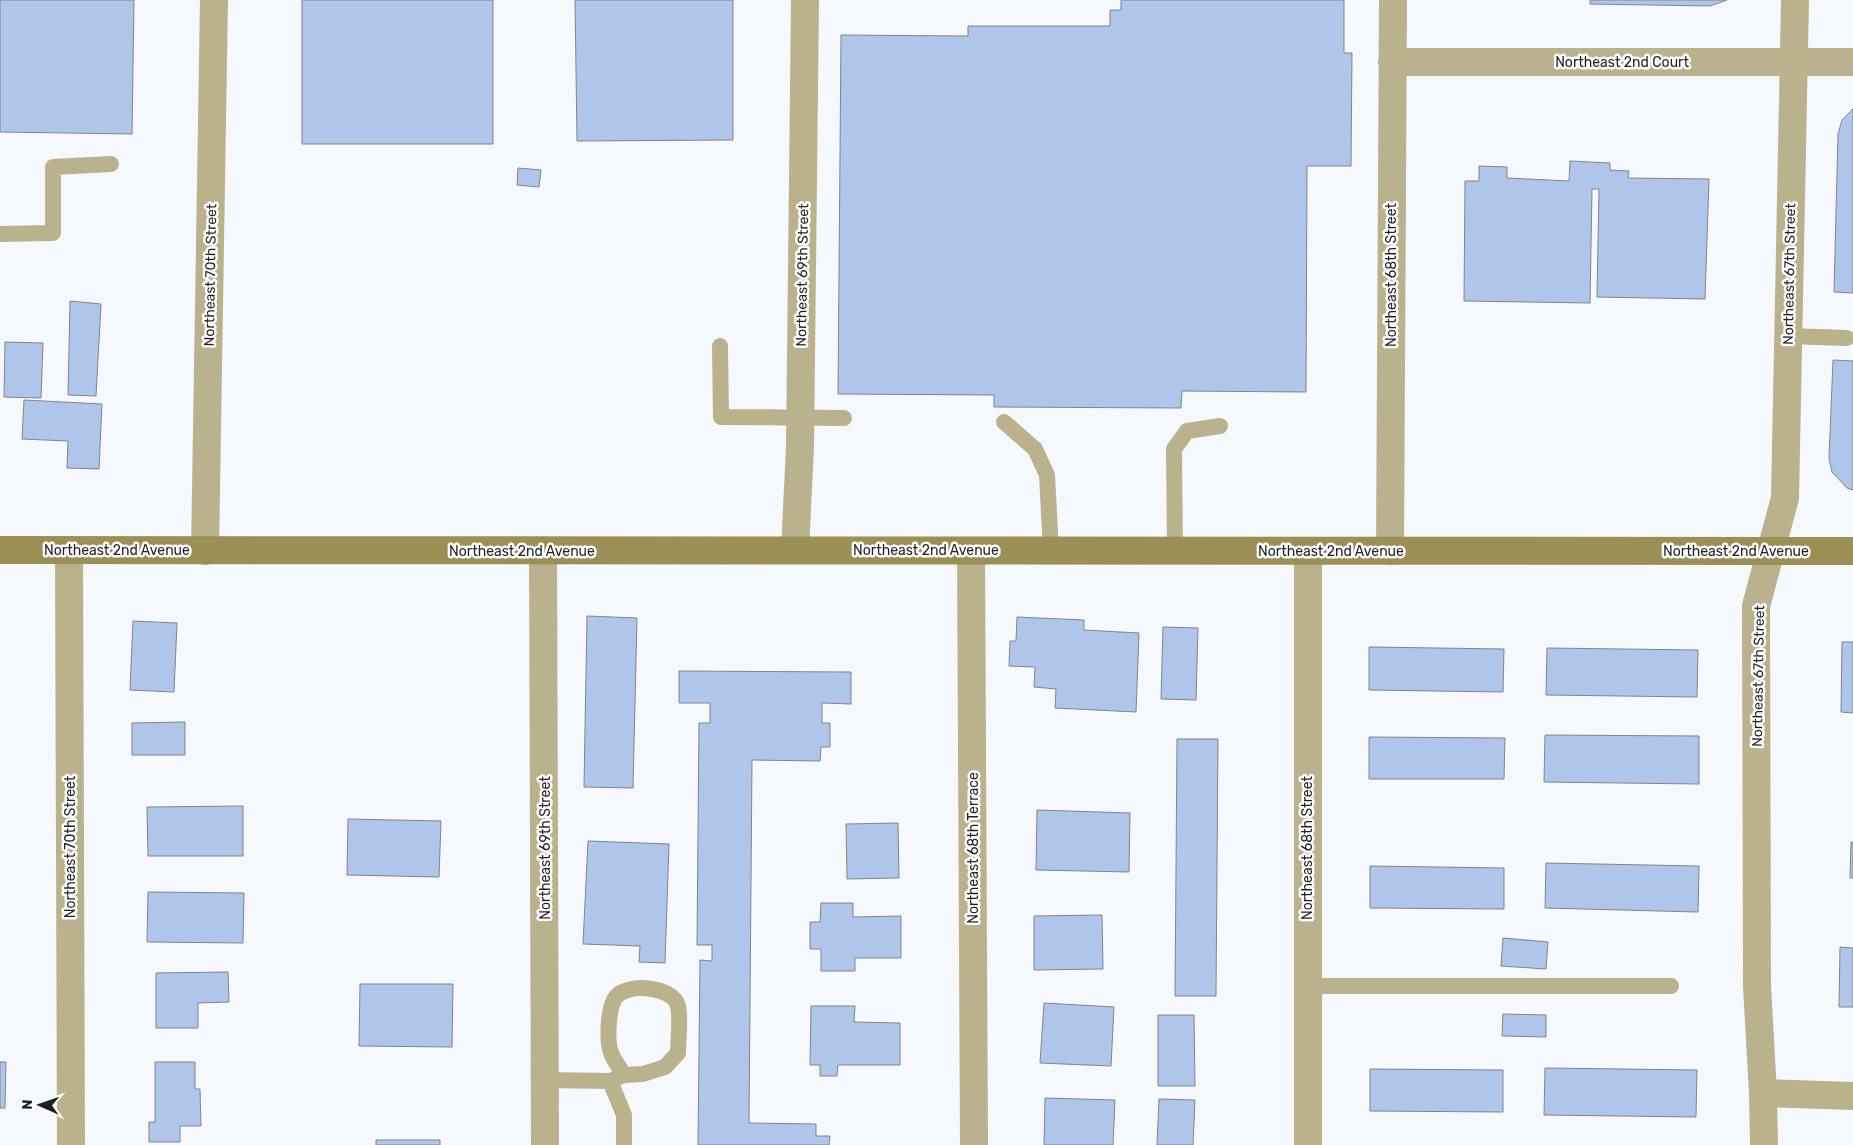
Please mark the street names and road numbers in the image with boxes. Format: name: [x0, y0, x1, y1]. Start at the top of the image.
street label: Northeast 2nd Court: [1555, 54, 1689, 71]
street label: Northeast 67th Street: [1780, 202, 1799, 345]
street label: Northeast 70th Street: [201, 203, 220, 346]
street label: Northeast 69th Street: [793, 203, 812, 347]
street label: Northeast 68th Street: [1383, 203, 1400, 347]
street label: Northeast 2nd Avenue: [44, 542, 190, 559]
street label: Northeast 2nd Avenue: [853, 542, 999, 559]
street label: Northeast 2nd Avenue: [449, 543, 595, 560]
street label: Northeast 2nd Avenue: [1258, 543, 1404, 560]
street label: Northeast 2nd Avenue: [1663, 543, 1809, 560]
street label: Northeast 67th Street: [1749, 604, 1768, 747]
street label: Northeast 68th Terrace: [965, 772, 982, 924]
street label: Northeast 70th Street: [62, 775, 79, 918]
street label: Northeast 69th Street: [537, 776, 554, 920]
street label: Northeast 68th Street: [1299, 776, 1316, 920]

